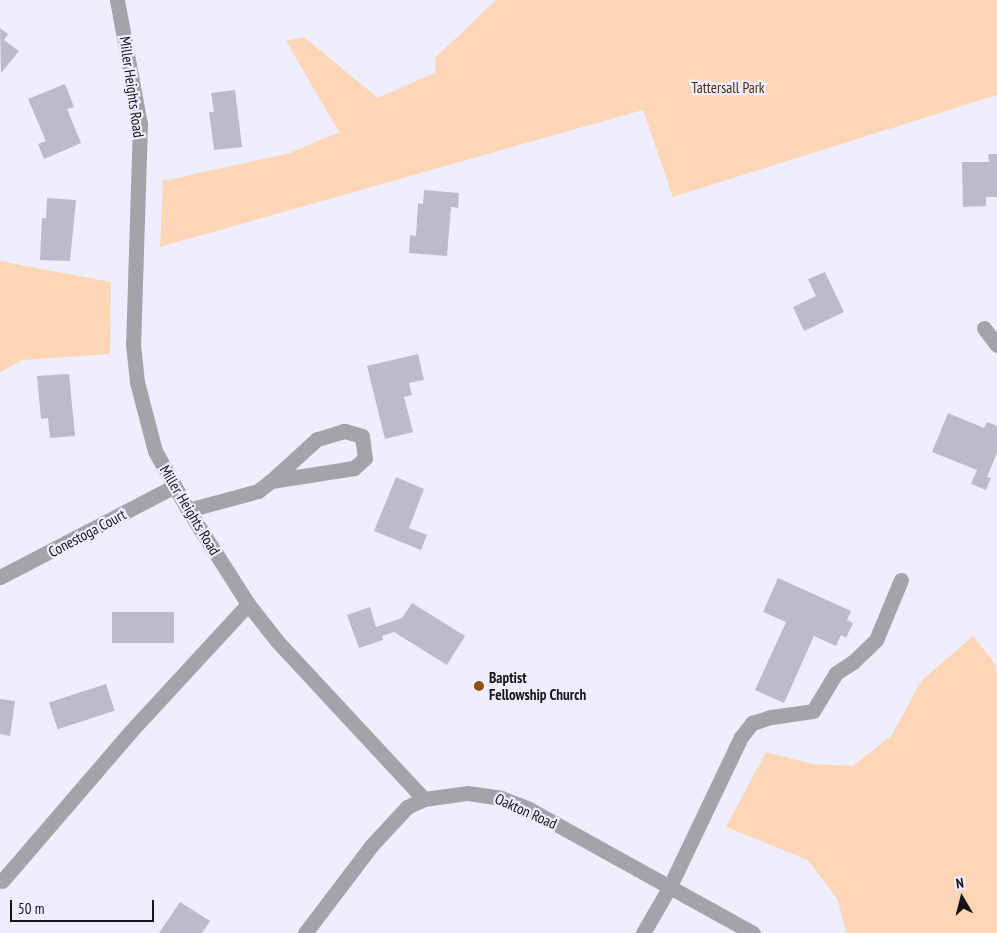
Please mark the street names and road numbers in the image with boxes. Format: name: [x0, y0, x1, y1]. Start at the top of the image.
street label: Miller Heights Road: [116, 35, 148, 139]
street label: Miller Heights Road: [156, 462, 224, 558]
street label: Conestoga Court: [45, 505, 129, 561]
street label: Oakton Road: [492, 789, 560, 833]

